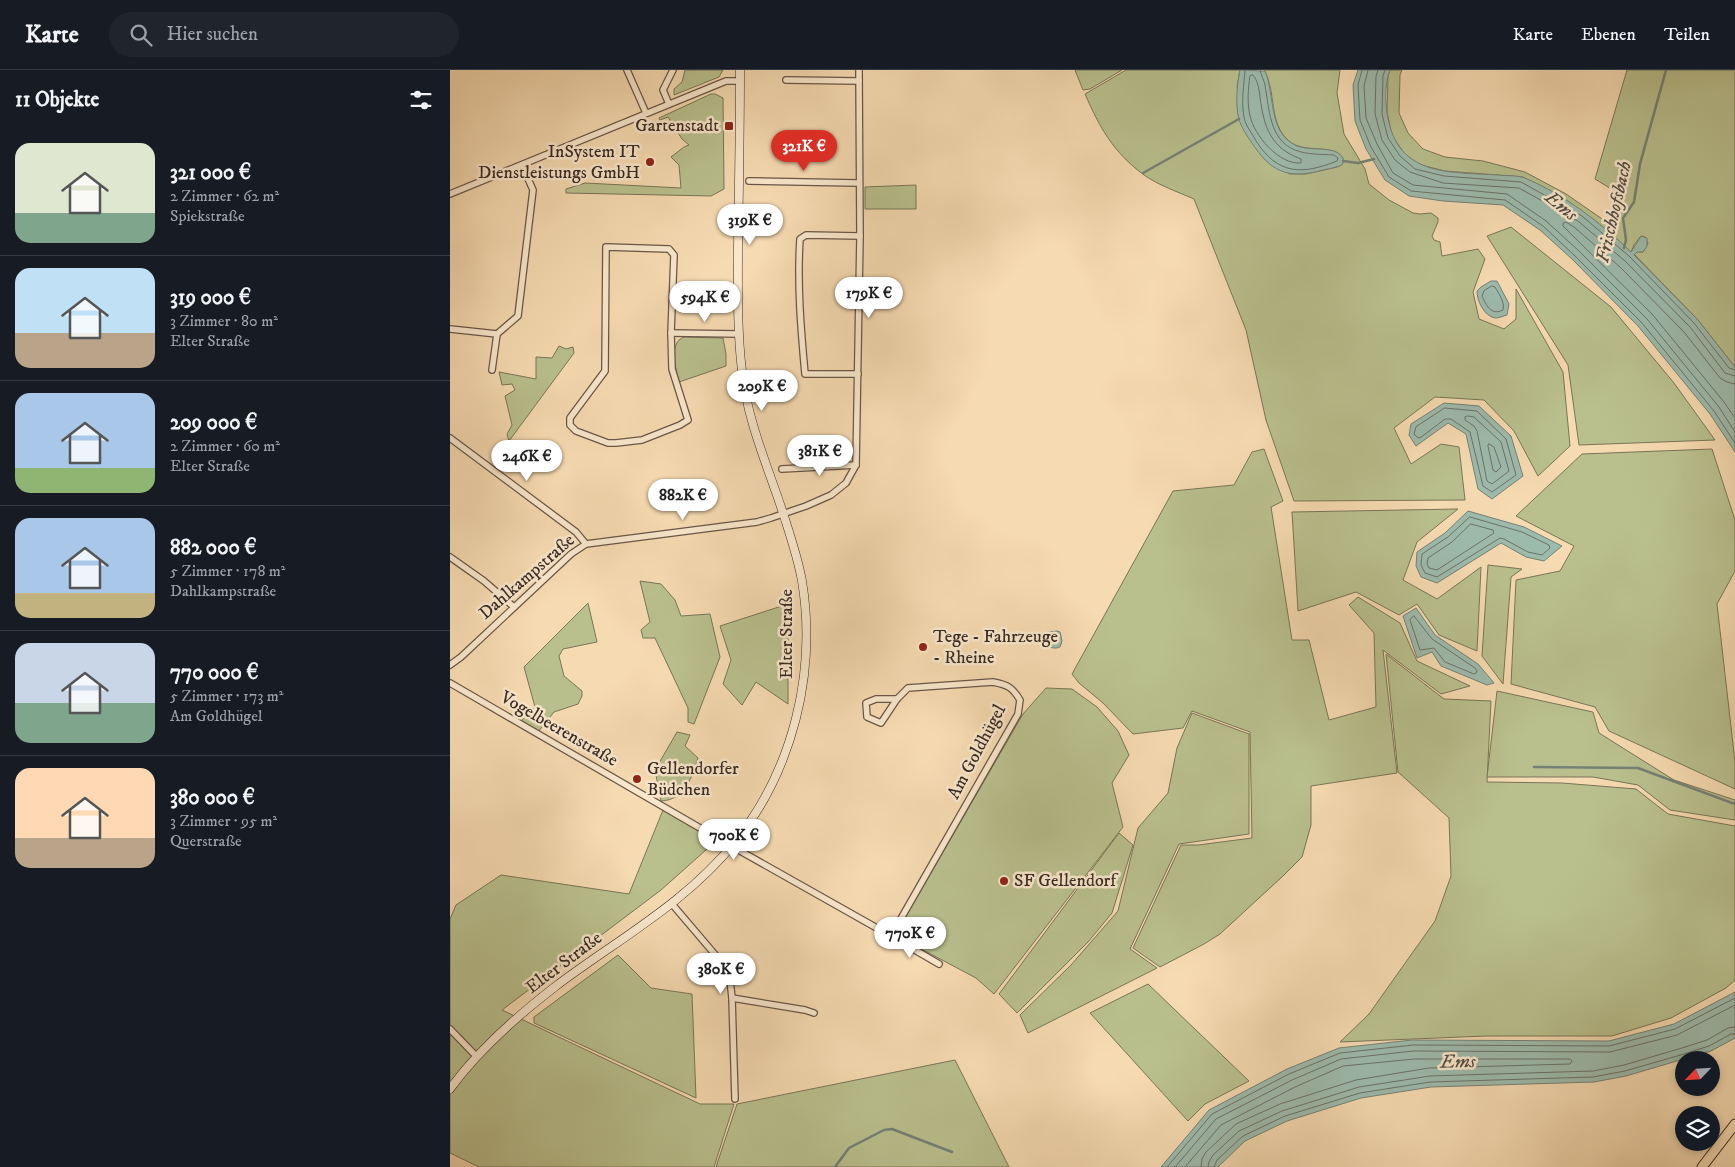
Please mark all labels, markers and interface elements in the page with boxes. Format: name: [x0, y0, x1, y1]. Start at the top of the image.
search box: [109, 12, 459, 57]
text: Karte: [25, 20, 79, 50]
icon: search: [127, 21, 155, 49]
text: Hier suchen: [167, 23, 258, 46]
text: Karte: [1513, 24, 1553, 46]
text: Ebenen: [1581, 24, 1636, 46]
text: Teilen: [1664, 24, 1710, 46]
icon: filters: [407, 86, 435, 114]
text: 11 Objekte: [15, 87, 99, 113]
place label: Gartenstadt: [635, 115, 719, 137]
marker: Gartenstadt: [723, 120, 735, 132]
pin: 321K €: [763, 129, 845, 172]
text: 321K €: [782, 136, 826, 156]
place label: InSystem IT Dienstleistungs GmbH: [478, 141, 640, 184]
marker: InSystem IT Dienstleistungs GmbH: [644, 156, 656, 168]
water label: Frischhofsbach: [1591, 159, 1637, 265]
text: 321 000 €: [170, 160, 251, 186]
icon: home: [55, 163, 115, 223]
water label: Ems: [1539, 185, 1583, 227]
text: 2 Zimmer · 62 m²: [170, 186, 279, 206]
pin: 319K €: [709, 204, 791, 246]
text: Spiekstraße: [170, 206, 245, 226]
text: 319K €: [728, 210, 772, 230]
pin: 179K €: [828, 276, 910, 319]
pin: 594K €: [664, 280, 746, 323]
text: 179K €: [846, 283, 892, 303]
text: 319 000 €: [170, 285, 251, 311]
text: 594K €: [680, 287, 730, 307]
icon: home: [55, 288, 115, 348]
text: 3 Zimmer · 80 m²: [170, 311, 278, 331]
text: Elter Straße: [170, 331, 250, 351]
pin: 209K €: [721, 370, 803, 412]
text: 209K €: [738, 376, 786, 396]
text: 209 000 €: [170, 410, 257, 436]
icon: home: [55, 413, 115, 473]
pin: 381K €: [779, 434, 861, 477]
text: 2 Zimmer · 60 m²: [170, 436, 280, 456]
pin: 246K €: [486, 440, 568, 482]
text: 381K €: [798, 441, 842, 461]
text: 246K €: [502, 446, 552, 466]
text: Elter Straße: [170, 456, 250, 476]
pin: 882K €: [642, 478, 724, 521]
text: 882K €: [659, 485, 707, 505]
street label: Dahlkampstraße: [475, 529, 579, 625]
text: 882 000 €: [170, 535, 257, 561]
icon: home: [55, 538, 115, 598]
text: 5 Zimmer · 178 m²: [170, 561, 286, 581]
text: Dahlkampstraße: [170, 581, 276, 601]
street label: Elter Straße: [776, 589, 798, 679]
place label: Tege - Fahrzeuge - Rheine: [933, 626, 1058, 669]
marker: Tege - Fahrzeuge - Rheine: [917, 641, 929, 653]
text: 770 000 €: [170, 660, 259, 686]
icon: home: [55, 663, 115, 723]
text: 5 Zimmer · 173 m²: [170, 686, 284, 706]
street label: Vogelbeerenstraße: [495, 686, 622, 772]
street label: Am Goldhügel: [943, 700, 1011, 803]
text: Am Goldhügel: [170, 706, 263, 726]
place label: Gellendorfer Büdchen: [647, 758, 739, 801]
marker: Gellendorfer Büdchen: [631, 773, 643, 785]
text: 380 000 €: [170, 785, 255, 811]
icon: home: [55, 788, 115, 848]
text: 3 Zimmer · 95 m²: [170, 811, 277, 831]
pin: 700K €: [693, 818, 775, 861]
text: 700K €: [709, 825, 759, 845]
text: Querstraße: [170, 831, 242, 851]
place label: SF Gellendorf: [1014, 870, 1119, 892]
marker: SF Gellendorf: [998, 875, 1010, 887]
pin: 770K €: [869, 916, 951, 959]
text: 770K €: [885, 923, 935, 943]
street label: Elter Straße: [522, 927, 606, 999]
pin: 380K €: [680, 952, 762, 995]
text: 380K €: [698, 959, 744, 979]
water label: Ems: [1439, 1050, 1477, 1074]
north arrow: [1675, 1051, 1720, 1096]
map controls: [1675, 1051, 1720, 1151]
button: layers: [1675, 1106, 1720, 1151]

